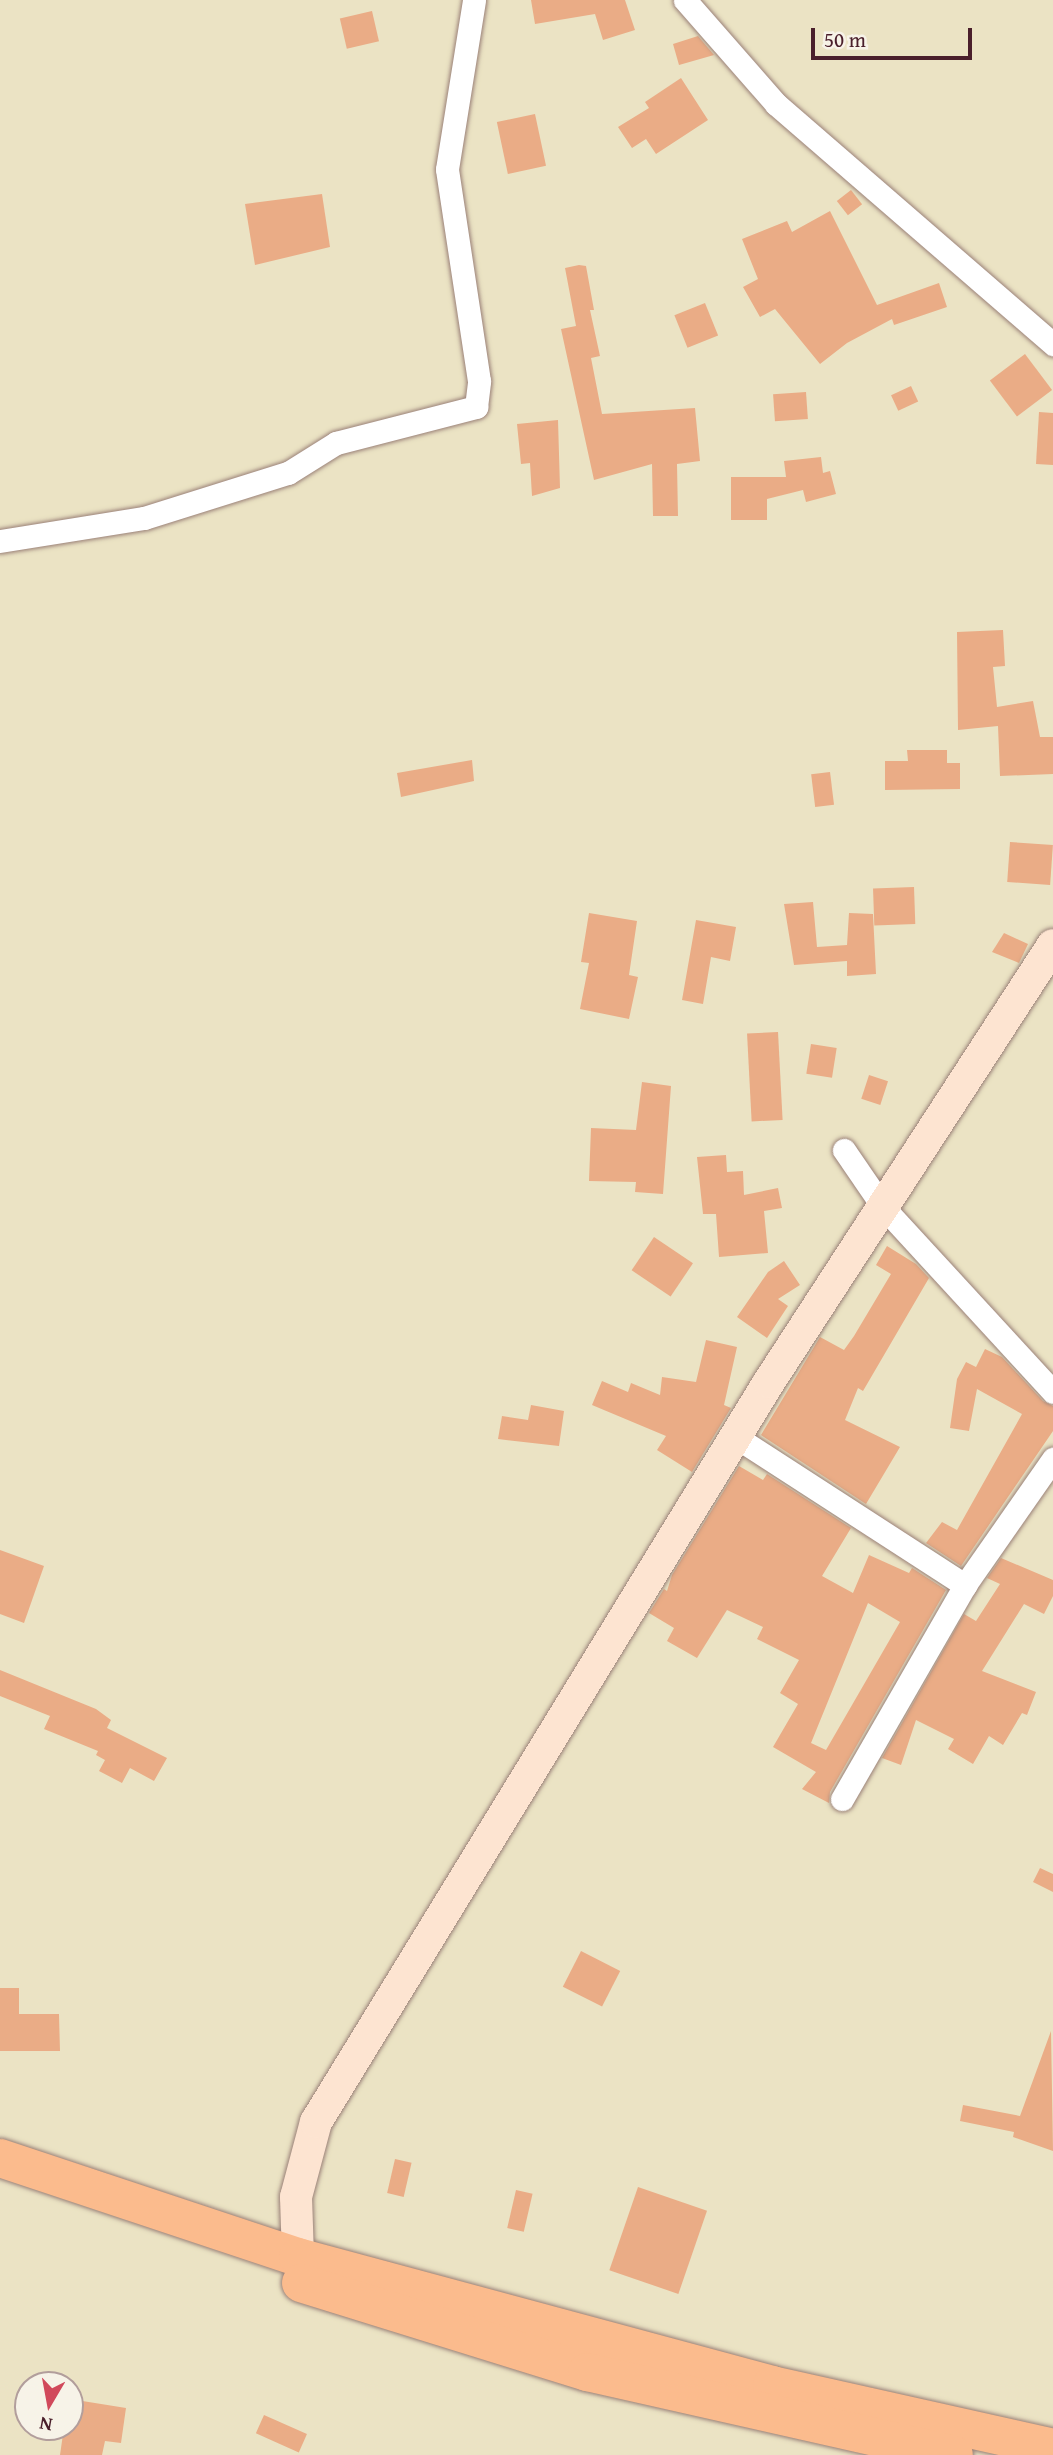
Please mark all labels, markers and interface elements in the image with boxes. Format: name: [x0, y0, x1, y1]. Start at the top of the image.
scale bar: [815, 14, 976, 58]
text: 50 m: [824, 24, 866, 55]
north arrow: [14, 2371, 84, 2441]
text: N: [37, 2410, 54, 2440]

